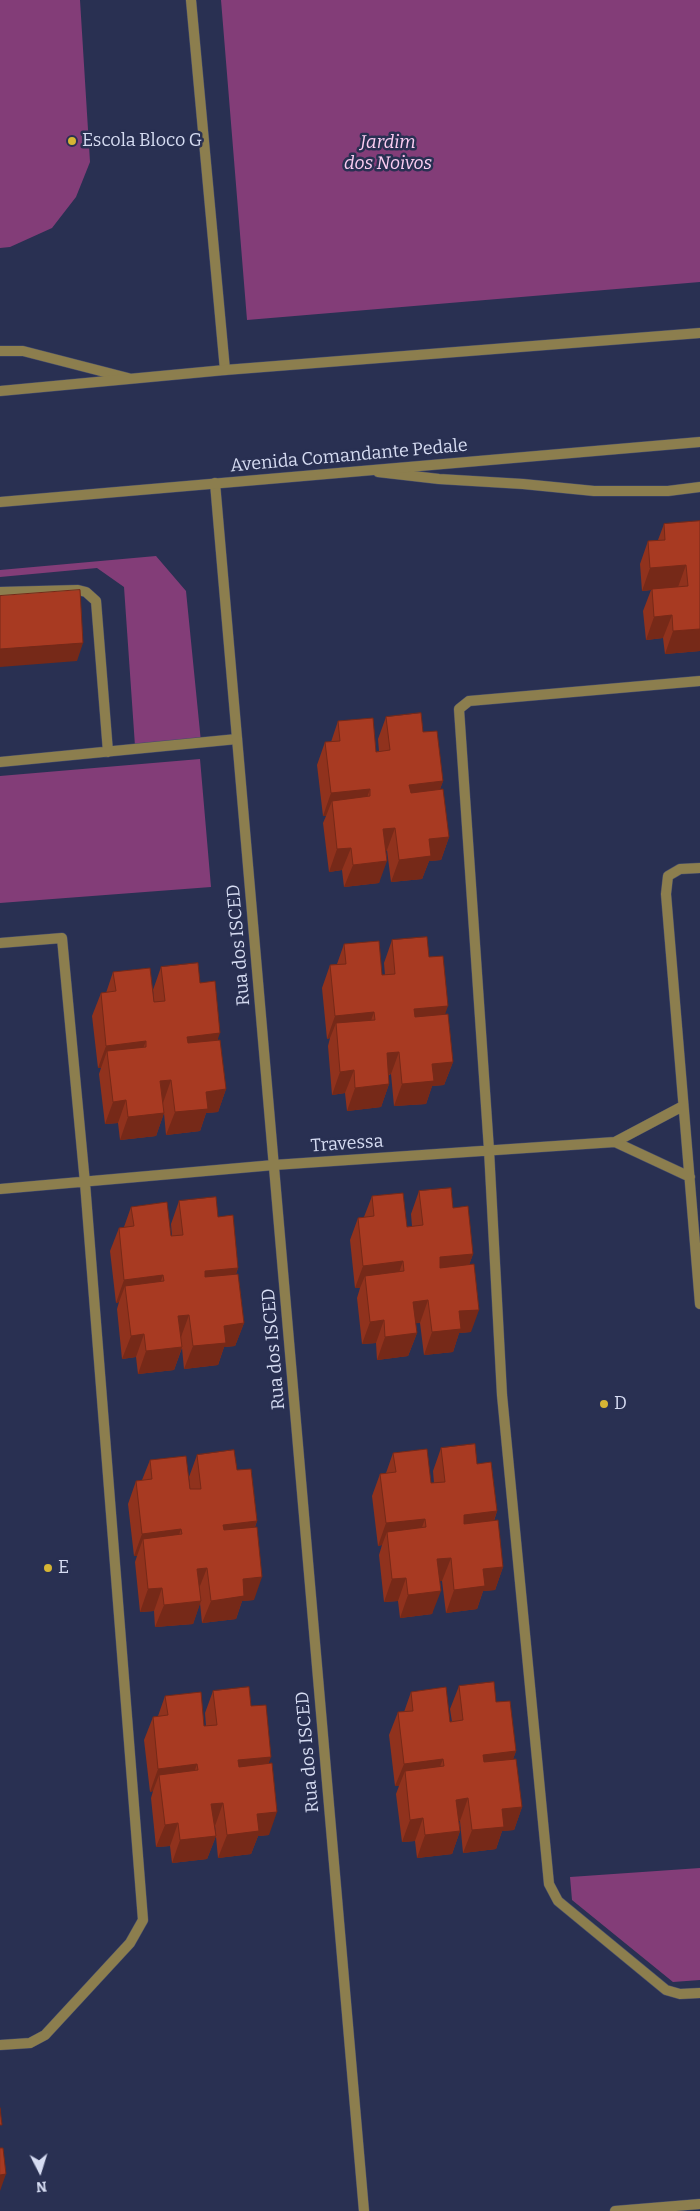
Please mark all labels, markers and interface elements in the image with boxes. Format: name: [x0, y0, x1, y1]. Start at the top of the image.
place label: Escola Bloco G: [82, 130, 202, 152]
park label: Jardim dos Noivos: [344, 132, 432, 174]
marker: Escola Bloco G: [66, 135, 78, 147]
street label: Avenida Comandante Pedale: [229, 435, 469, 477]
street label: Rua dos ISCED: [223, 883, 255, 1007]
street label: Travessa: [310, 1131, 384, 1157]
street label: Rua dos ISCED: [258, 1287, 290, 1411]
place label: D: [614, 1393, 627, 1415]
marker: D: [598, 1398, 610, 1410]
place label: E: [58, 1557, 69, 1579]
marker: E: [42, 1562, 54, 1574]
street label: Rua dos ISCED: [292, 1690, 324, 1814]
north arrow: [15, 2146, 65, 2196]
text: N: [35, 2178, 47, 2195]

